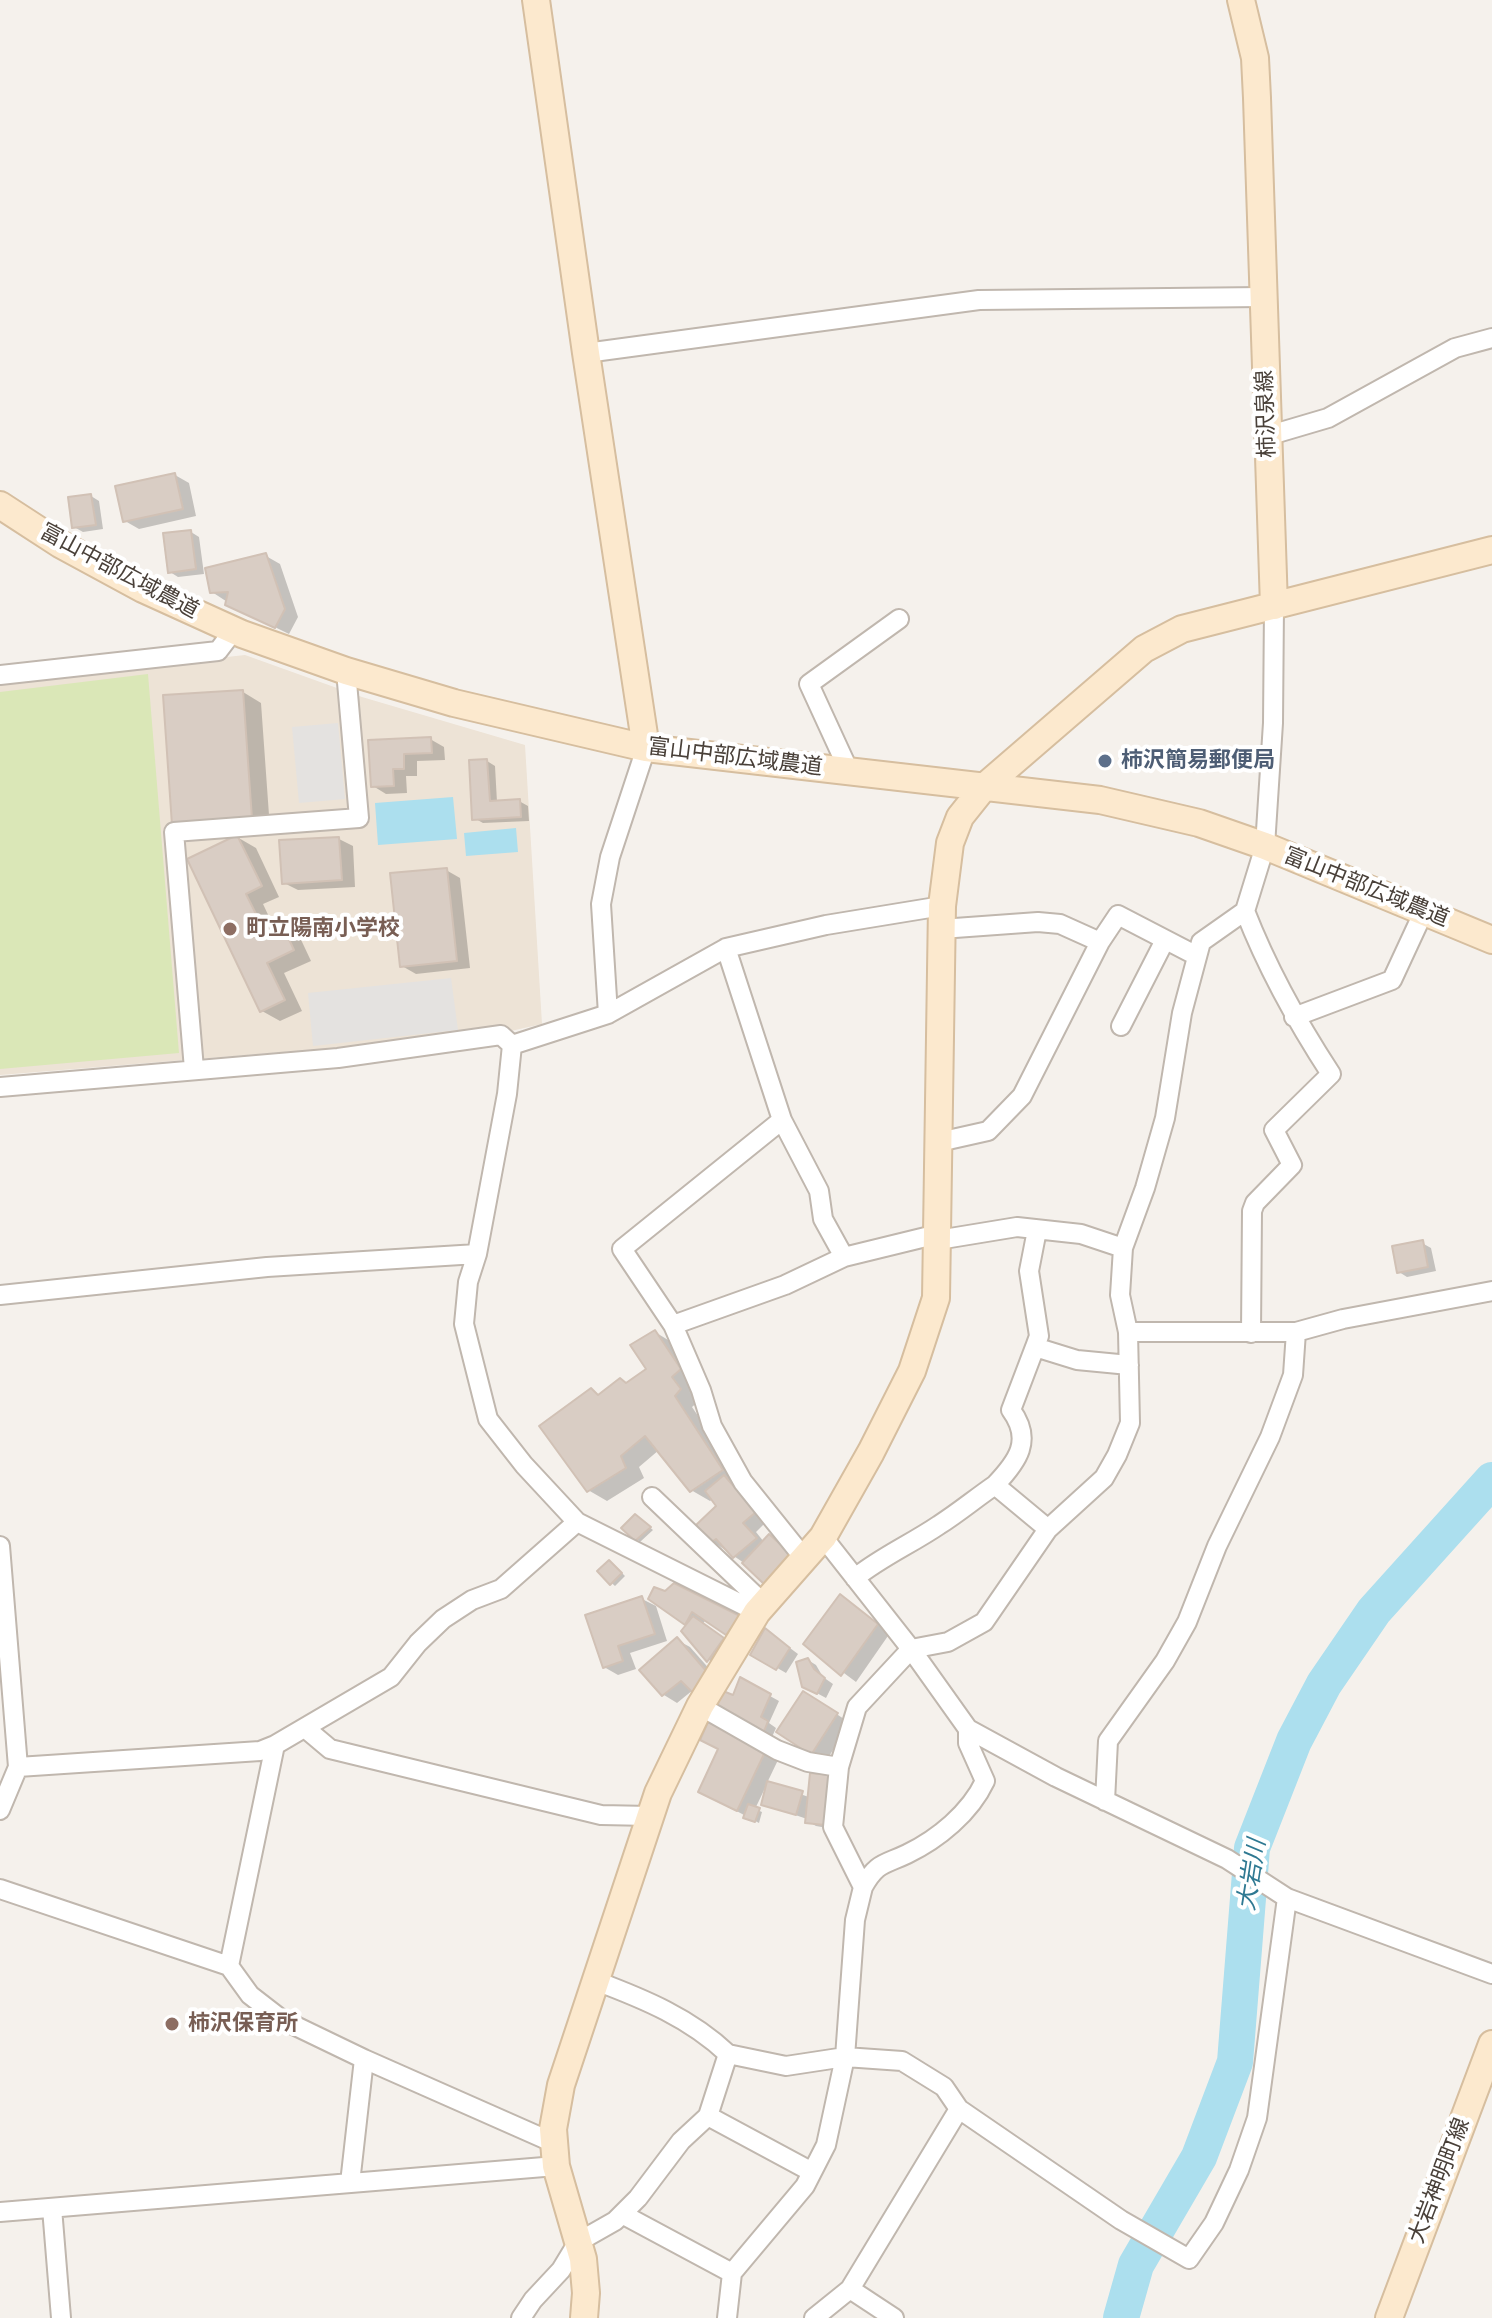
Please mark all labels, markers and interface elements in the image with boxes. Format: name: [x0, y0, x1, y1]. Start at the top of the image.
street label: 柿沢泉線: [1252, 370, 1282, 458]
street label: 富山中部広域農道: [35, 519, 203, 625]
street label: 富山中部広域農道: [646, 734, 824, 782]
place label: 柿沢簡易郵便局: [1121, 748, 1275, 774]
marker: 柿沢簡易郵便局: [1096, 752, 1114, 770]
street label: 富山中部広域農道: [1279, 843, 1453, 933]
place label: 町立陽南小学校: [246, 916, 400, 942]
marker: 町立陽南小学校: [221, 920, 239, 938]
water label: 大岩川: [1233, 1837, 1273, 1913]
place label: 柿沢保育所: [188, 2011, 298, 2037]
marker: 柿沢保育所: [163, 2015, 181, 2033]
street label: 大岩神明町線: [1404, 2115, 1476, 2247]

